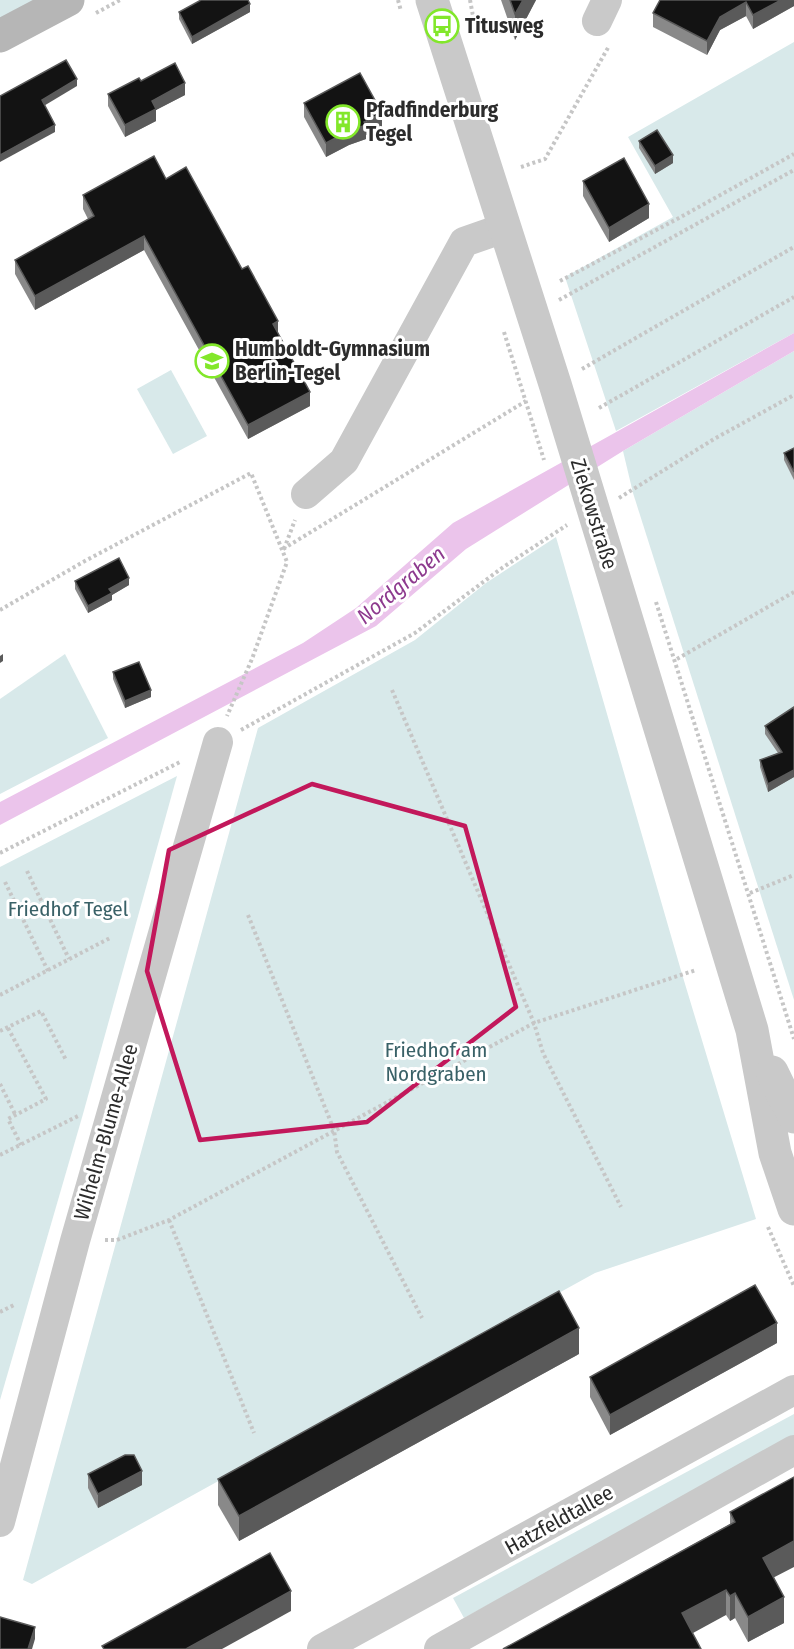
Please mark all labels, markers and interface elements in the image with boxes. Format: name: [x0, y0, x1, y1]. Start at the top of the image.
bus stop icon: Titusweg: [424, 8, 460, 44]
place label: Titusweg: [465, 13, 544, 39]
place label: Pfadfinderburg Tegel: [366, 97, 499, 147]
building icon: Pfadfinderburg Tegel: [325, 104, 361, 140]
place label: Humboldt-Gymnasium Berlin-Tegel: [235, 336, 430, 386]
school or university icon: Humboldt-Gymnasium Berlin-Tegel: [194, 343, 230, 379]
street label: Ziekowstraße: [565, 456, 623, 572]
water label: Nordgraben: [351, 540, 451, 630]
park label: Friedhof Tegel: [8, 896, 129, 922]
park label: Friedhof am Nordgraben: [385, 1037, 487, 1087]
street label: Wilhelm-Blume-Allee: [68, 1041, 144, 1223]
street label: Hatzfeldtallee: [500, 1480, 618, 1560]

